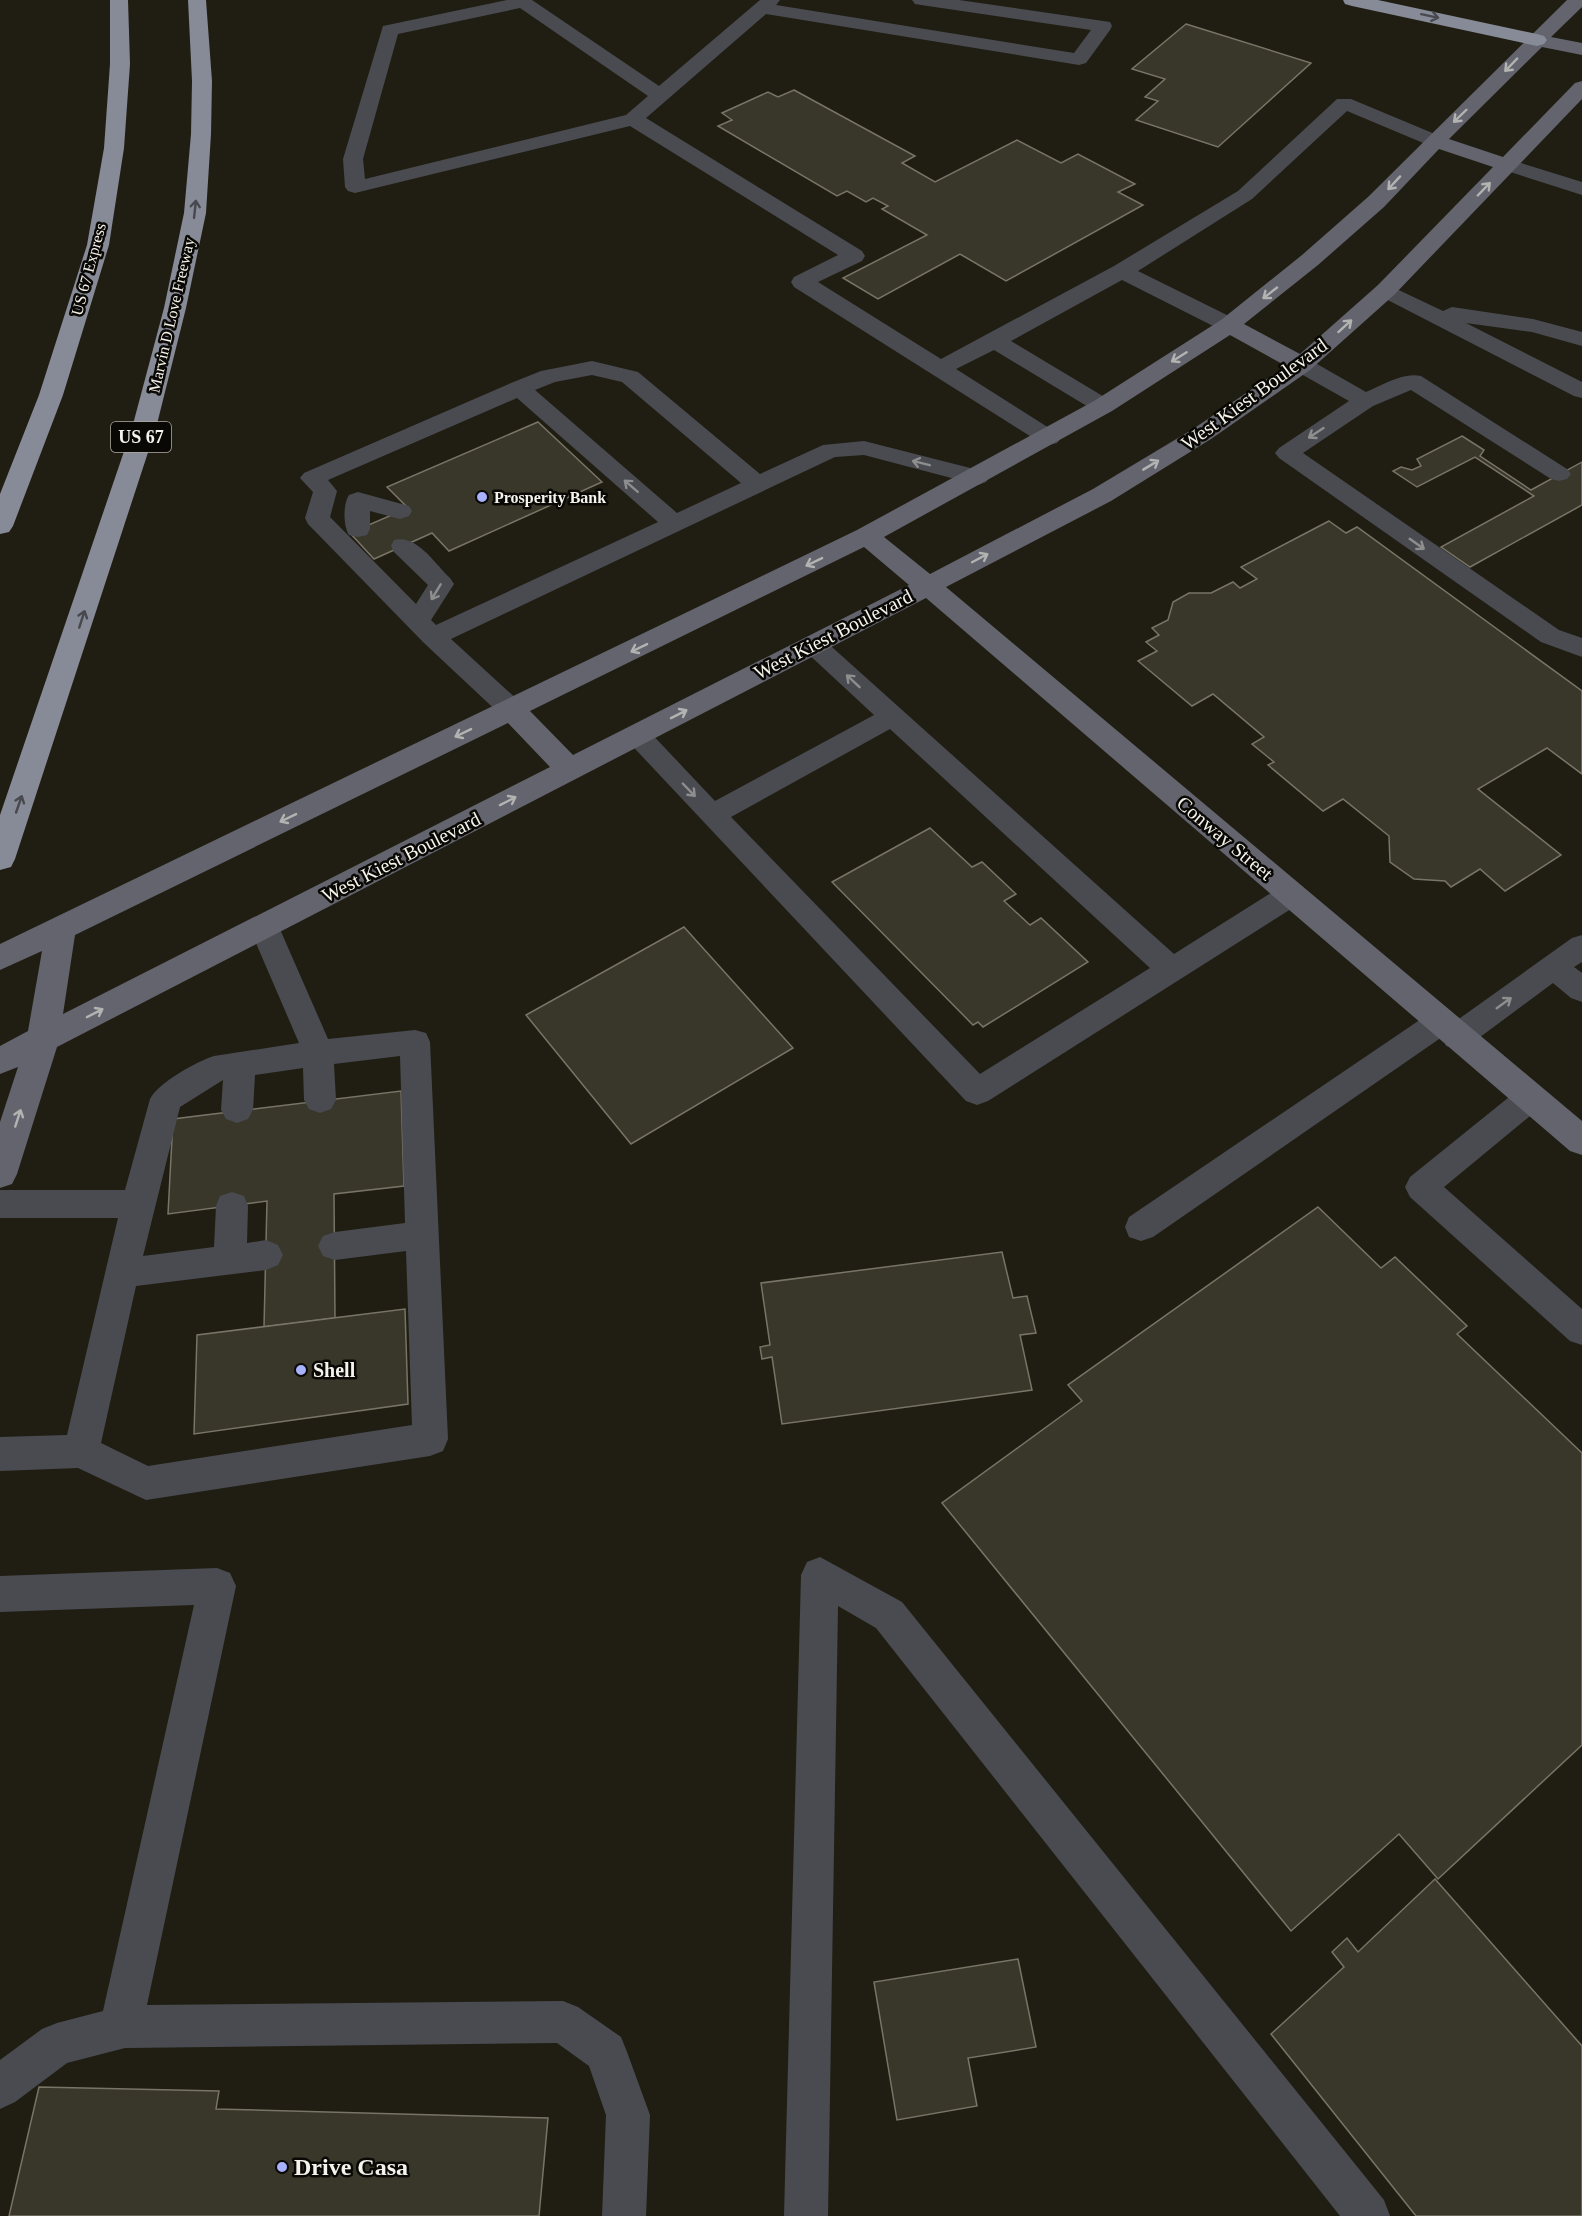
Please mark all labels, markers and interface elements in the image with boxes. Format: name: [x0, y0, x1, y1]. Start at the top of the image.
one-way arrow: [1420, 11, 1439, 23]
one-way arrow: [1504, 57, 1518, 72]
one-way arrow: [1453, 108, 1468, 123]
one-way arrow: [1388, 175, 1402, 190]
one-way arrow: [1477, 182, 1492, 197]
one-way arrow: [190, 199, 201, 219]
street label: US 67 Express: [68, 221, 110, 318]
street label: Marvin D Love Freeway: [145, 236, 199, 395]
one-way arrow: [1262, 286, 1278, 299]
one-way arrow: [1338, 319, 1353, 333]
street label: West Kiest Boulevard: [1177, 334, 1331, 454]
one-way arrow: [1171, 350, 1188, 363]
road number: US 67: [111, 422, 171, 452]
one-way arrow: [1309, 427, 1325, 439]
one-way arrow: [912, 456, 931, 468]
one-way arrow: [1142, 459, 1159, 471]
one-way arrow: [623, 479, 639, 492]
place label: Prosperity Bank: [494, 489, 606, 507]
marker: Prosperity Bank: [475, 490, 489, 504]
one-way arrow: [1409, 538, 1425, 550]
one-way arrow: [971, 552, 988, 564]
one-way arrow: [805, 557, 823, 569]
one-way arrow: [429, 584, 442, 601]
street label: West Kiest Boulevard: [750, 584, 916, 684]
one-way arrow: [77, 610, 88, 629]
one-way arrow: [630, 642, 648, 654]
one-way arrow: [845, 673, 860, 688]
one-way arrow: [669, 708, 687, 719]
one-way arrow: [455, 728, 473, 739]
one-way arrow: [682, 783, 696, 798]
street label: Conway Street: [1172, 792, 1278, 886]
one-way arrow: [15, 795, 26, 813]
one-way arrow: [499, 795, 517, 807]
street label: West Kiest Boulevard: [318, 807, 484, 907]
one-way arrow: [279, 813, 297, 824]
one-way arrow: [1495, 996, 1511, 1009]
one-way arrow: [86, 1007, 103, 1019]
one-way arrow: [13, 1109, 24, 1128]
place label: Shell: [313, 1359, 356, 1381]
marker: Shell: [294, 1363, 308, 1377]
place label: Drive Casa: [294, 2154, 408, 2180]
marker: Drive Casa: [275, 2160, 289, 2174]

